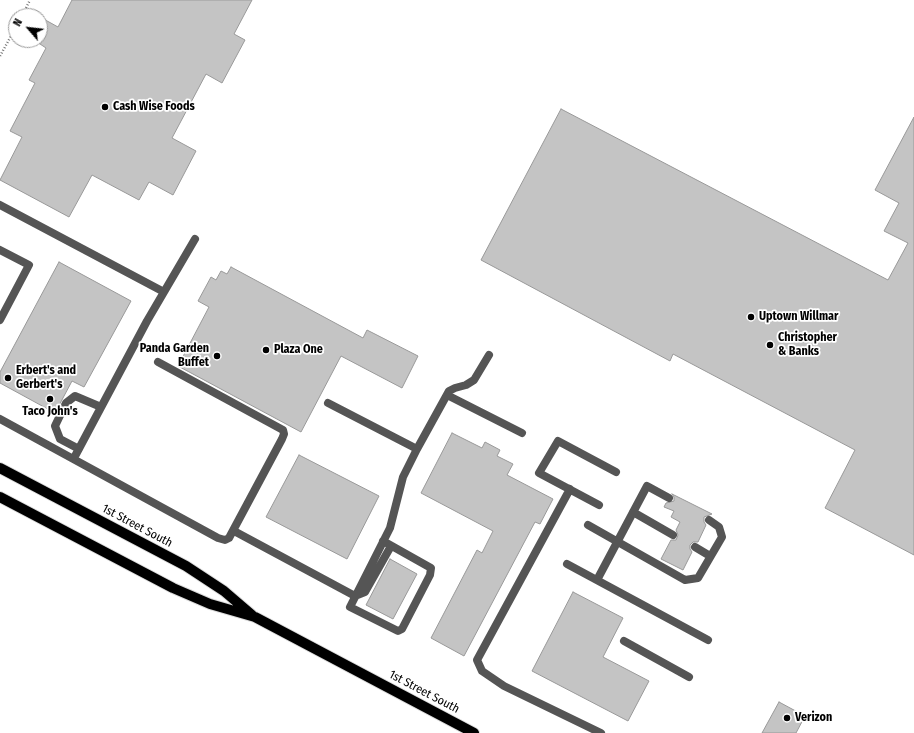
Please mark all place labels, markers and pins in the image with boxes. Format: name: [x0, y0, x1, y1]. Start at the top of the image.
place label: Cash Wise Foods: [113, 100, 195, 114]
marker: Cash Wise Foods: [100, 102, 110, 112]
place label: Uptown Willmar: [759, 310, 838, 324]
marker: Uptown Willmar: [746, 312, 756, 322]
place label: Christopher & Banks: [778, 331, 837, 359]
marker: Christopher & Banks: [765, 340, 775, 350]
place label: Panda Garden Buffet: [140, 342, 209, 370]
place label: Plaza One: [274, 343, 323, 357]
marker: Plaza One: [261, 345, 271, 355]
marker: Panda Garden Buffet: [212, 351, 222, 361]
place label: Erbert's and Gerbert's: [16, 364, 76, 392]
marker: Erbert's and Gerbert's: [3, 373, 13, 383]
marker: Taco John's: [45, 394, 55, 404]
place label: Taco John's: [22, 405, 78, 419]
place label: Verizon: [795, 711, 832, 725]
marker: Verizon: [782, 713, 792, 723]

